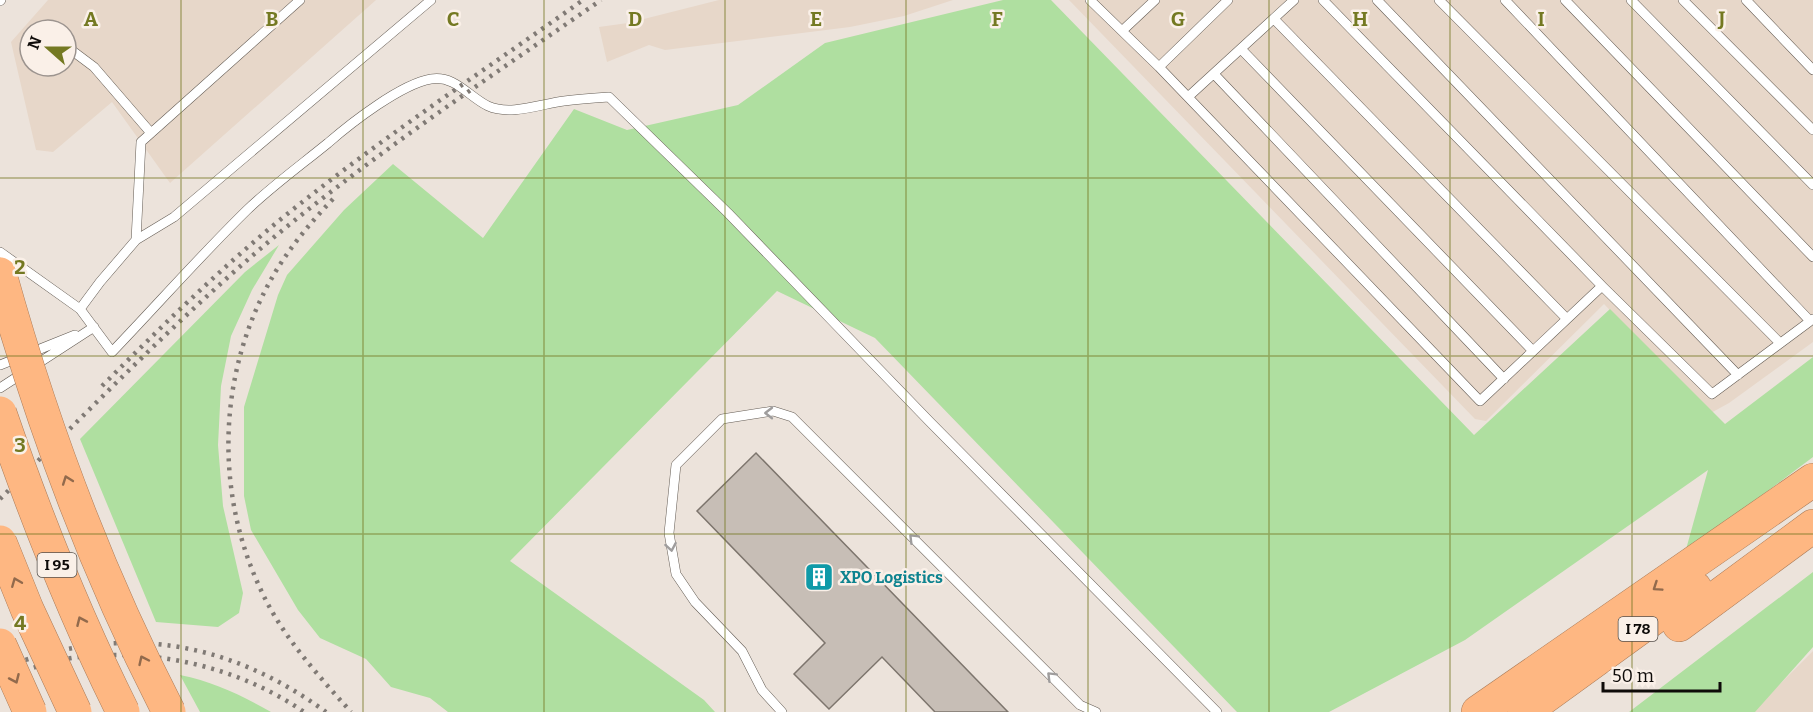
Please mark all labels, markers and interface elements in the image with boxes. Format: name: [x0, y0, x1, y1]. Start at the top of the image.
text: A: [84, 7, 99, 31]
text: B: [266, 7, 279, 31]
text: C: [447, 7, 459, 31]
text: D: [628, 7, 642, 31]
text: E: [810, 7, 822, 31]
text: F: [991, 7, 1003, 31]
text: G: [1171, 7, 1185, 31]
text: H: [1352, 7, 1368, 31]
text: I: [1537, 7, 1545, 31]
text: J: [1718, 7, 1726, 31]
north arrow: [18, 18, 78, 78]
text: N: [23, 34, 46, 52]
text: 2: [14, 255, 26, 279]
one-way arrow: [764, 407, 773, 419]
text: 3: [14, 433, 26, 457]
one-way arrow: [62, 475, 75, 486]
one-way arrow: [909, 535, 920, 546]
one-way arrow: [664, 541, 677, 551]
road number: I 95: [38, 553, 76, 577]
building icon: XPO Logistics: [803, 561, 835, 593]
place label: XPO Logistics: [840, 568, 943, 587]
one-way arrow: [11, 577, 23, 588]
one-way arrow: [1653, 580, 1664, 591]
text: 4: [14, 611, 26, 635]
one-way arrow: [76, 616, 88, 627]
road number: I 78: [1618, 617, 1658, 641]
one-way arrow: [138, 655, 150, 666]
scale bar: [1603, 655, 1720, 693]
text: 50 m: [1612, 665, 1654, 687]
one-way arrow: [8, 672, 20, 683]
one-way arrow: [1047, 673, 1058, 684]

